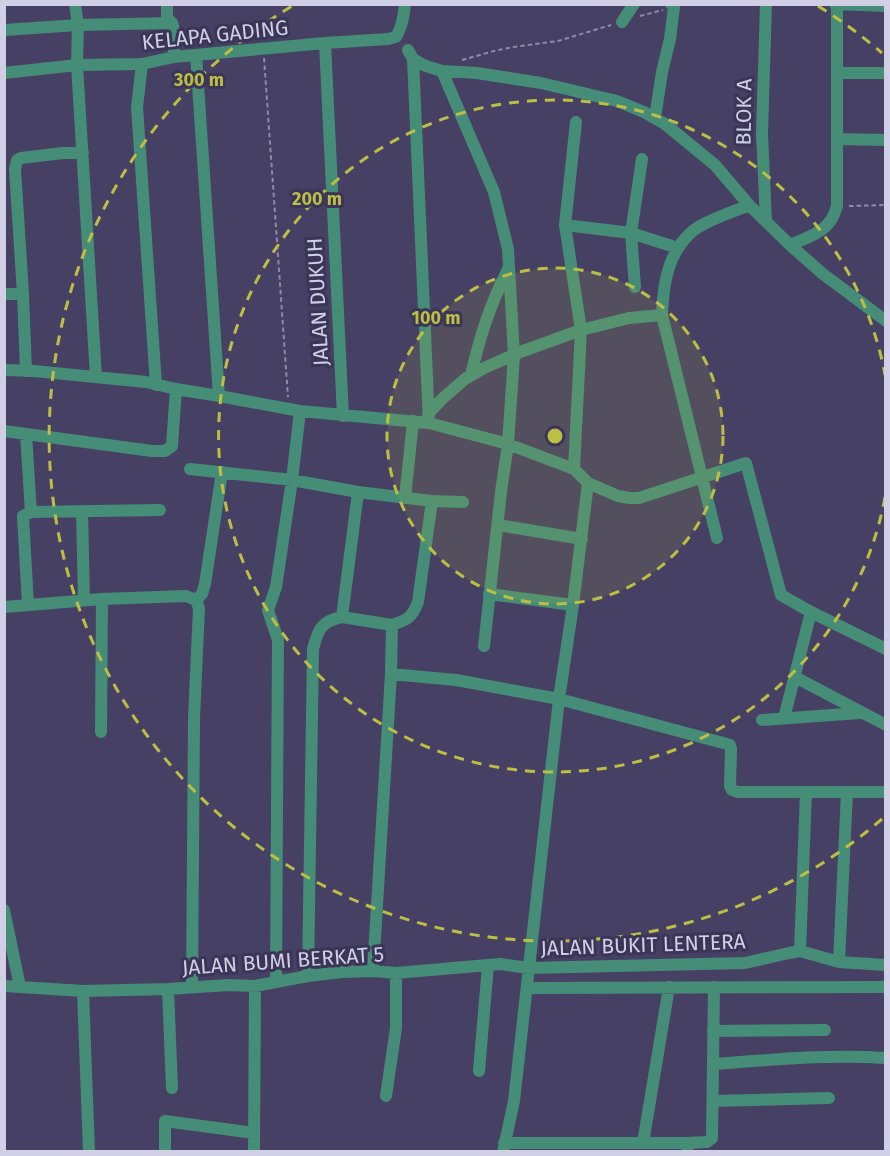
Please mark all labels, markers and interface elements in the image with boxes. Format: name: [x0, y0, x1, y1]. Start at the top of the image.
street label: KELAPA GADING: [140, 14, 290, 56]
text: 300 m: [173, 69, 224, 91]
street label: BLOK A: [730, 78, 758, 146]
text: 200 m: [292, 188, 342, 210]
street label: JALAN DUKUH: [302, 237, 334, 367]
text: 100 m: [412, 307, 460, 329]
centre of rings: [545, 426, 565, 446]
street label: JALAN BUKIT LENTERA: [540, 928, 746, 962]
street label: JALAN BUMI BERKAT 5: [181, 941, 385, 981]

